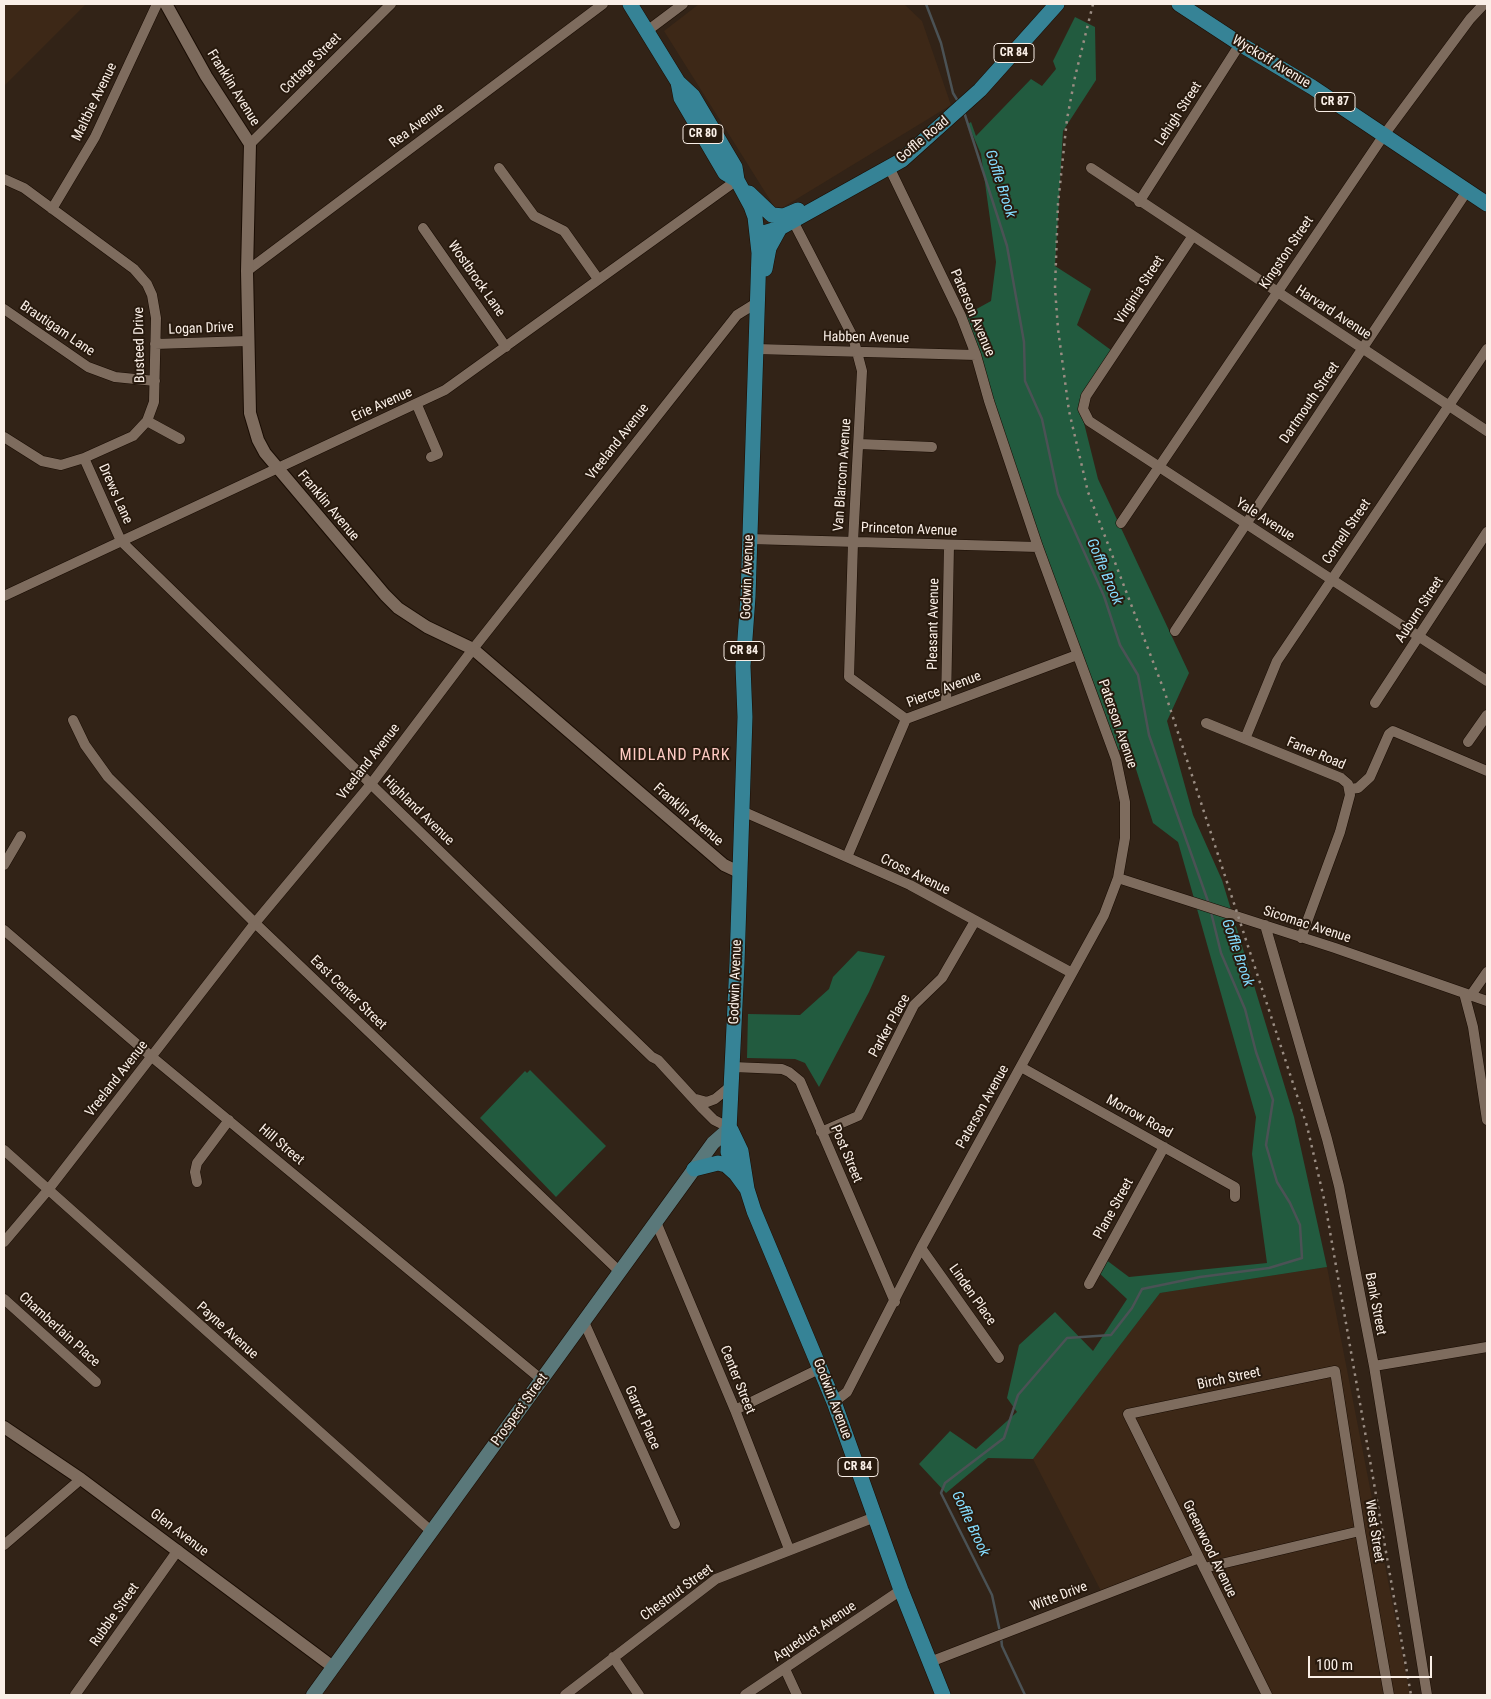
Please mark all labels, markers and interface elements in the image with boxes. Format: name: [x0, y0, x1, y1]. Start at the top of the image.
street label: Cottage Street: [277, 30, 345, 98]
street label: Wyckoff Avenue: [1229, 32, 1313, 92]
road number: CR 84: [994, 44, 1034, 62]
street label: Franklin Avenue: [203, 47, 263, 129]
street label: Maltbie Avenue: [69, 60, 121, 144]
street label: Lehigh Street: [1152, 79, 1206, 149]
road number: CR 87: [1315, 92, 1355, 111]
street label: Rea Avenue: [386, 100, 448, 152]
street label: Goffle Road: [893, 113, 953, 167]
road number: CR 80: [683, 125, 723, 144]
water label: Goffle Brook: [981, 148, 1019, 220]
street label: Kingston Street: [1256, 213, 1318, 293]
street label: Wostbrock Lane: [444, 238, 508, 320]
street label: Virginia Street: [1112, 253, 1168, 327]
street label: Paterson Avenue: [946, 267, 998, 359]
street label: Harvard Avenue: [1292, 282, 1374, 344]
street label: Brautigam Lane: [16, 298, 98, 360]
street label: Busteed Drive: [131, 307, 149, 383]
street label: Logan Drive: [168, 319, 234, 339]
street label: Habben Avenue: [823, 329, 909, 347]
street label: Dartmouth Street: [1277, 359, 1343, 447]
street label: Erie Avenue: [349, 384, 415, 426]
street label: Vreeland Avenue: [583, 401, 653, 483]
street label: Van Blarcom Avenue: [831, 418, 855, 532]
street label: Drews Lane: [94, 461, 136, 527]
street label: Franklin Avenue: [294, 467, 362, 545]
street label: Yale Avenue: [1232, 495, 1298, 545]
street label: Cornell Street: [1319, 496, 1375, 568]
street label: Princeton Avenue: [861, 520, 957, 540]
street label: Godwin Avenue: [738, 534, 758, 620]
water label: Goffle Brook: [1082, 536, 1126, 608]
street label: Auburn Street: [1392, 574, 1448, 646]
street label: Pleasant Avenue: [925, 578, 943, 670]
road number: CR 84: [724, 641, 764, 660]
street label: Pierce Avenue: [904, 668, 984, 712]
street label: Paterson Avenue: [1094, 677, 1140, 771]
street label: Vreeland Avenue: [334, 721, 404, 803]
street label: Faner Road: [1284, 734, 1348, 774]
district label: MIDLAND PARK: [618, 746, 732, 766]
street label: Highland Avenue: [379, 773, 457, 849]
street label: Franklin Avenue: [650, 780, 726, 850]
street label: Cross Avenue: [877, 851, 953, 899]
street label: Sicomac Avenue: [1261, 903, 1353, 947]
water label: Goffle Brook: [1217, 917, 1257, 989]
street label: Godwin Avenue: [726, 939, 746, 1025]
street label: East Center Street: [306, 952, 390, 1034]
street label: Parker Place: [866, 992, 914, 1060]
street label: Vreeland Avenue: [82, 1038, 152, 1120]
street label: Paterson Avenue: [953, 1062, 1013, 1152]
street label: Morrow Road: [1103, 1092, 1175, 1142]
street label: Hill Street: [255, 1121, 307, 1169]
street label: Post Street: [826, 1123, 866, 1185]
street label: Plane Street: [1090, 1176, 1138, 1242]
street label: Linden Place: [945, 1261, 999, 1329]
street label: Bank Street: [1361, 1271, 1389, 1337]
street label: Chamberlain Place: [15, 1289, 103, 1371]
street label: Payne Avenue: [193, 1299, 261, 1363]
street label: Center Street: [716, 1343, 758, 1417]
street label: Godwin Avenue: [809, 1356, 855, 1442]
street label: Birch Street: [1196, 1364, 1262, 1394]
street label: Prospect Street: [488, 1371, 552, 1449]
street label: Garret Place: [620, 1384, 664, 1452]
road number: CR 84: [838, 1458, 878, 1476]
water label: Goffle Brook: [947, 1488, 993, 1560]
street label: Greenwood Avenue: [1178, 1498, 1240, 1600]
street label: West Street: [1361, 1498, 1387, 1564]
street label: Glen Avenue: [147, 1506, 211, 1560]
street label: Chestnut Street: [637, 1561, 717, 1625]
street label: Witte Drive: [1028, 1578, 1090, 1616]
street label: Rubble Street: [87, 1580, 143, 1650]
street label: Aqueduct Avenue: [770, 1598, 860, 1666]
scale bar: [1311, 1646, 1435, 1678]
text: 100 m: [1316, 1656, 1353, 1674]

